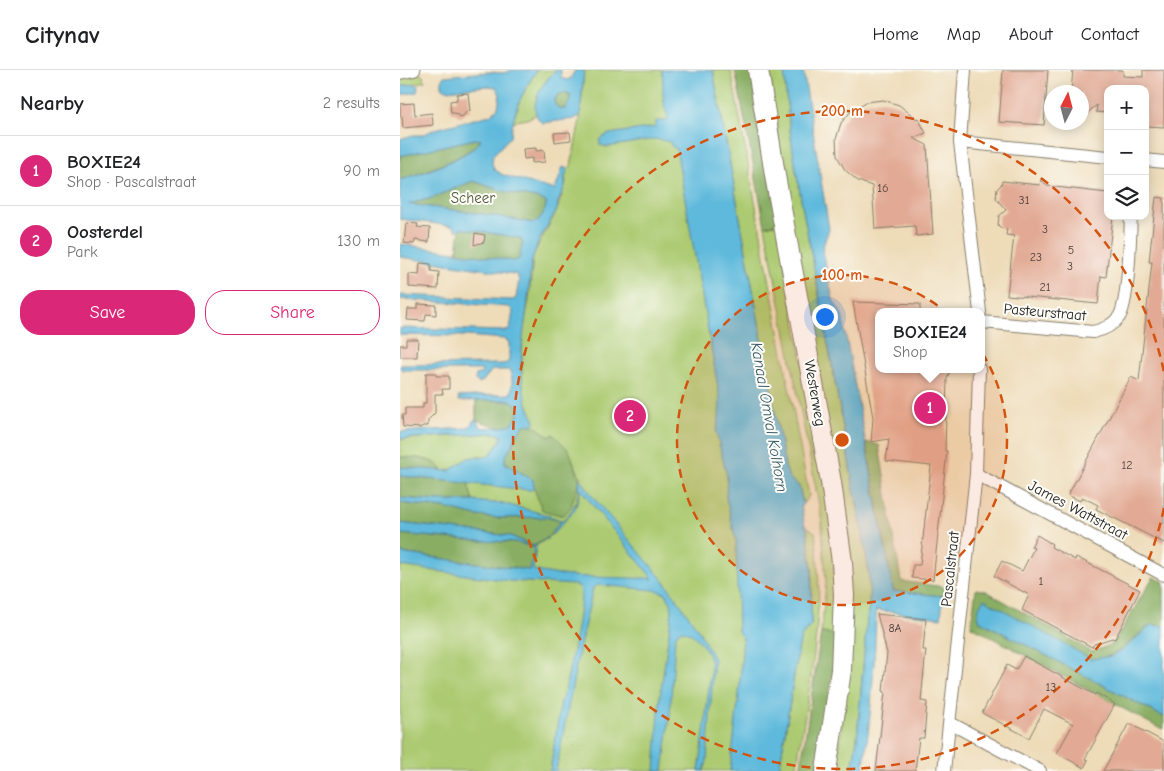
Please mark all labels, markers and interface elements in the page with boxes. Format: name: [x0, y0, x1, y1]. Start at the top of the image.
text: Citynav: [25, 21, 100, 49]
text: Home: [872, 24, 919, 45]
text: Map: [947, 24, 981, 45]
text: About: [1009, 24, 1053, 45]
text: Contact: [1081, 24, 1139, 45]
north arrow: [1044, 85, 1089, 130]
map controls: [1104, 85, 1149, 220]
button: +: [1104, 85, 1149, 130]
text: Nearby: [20, 91, 84, 115]
text: 2 results: [323, 94, 380, 112]
text: 200 m: [821, 102, 863, 120]
button: −: [1104, 130, 1149, 175]
text: BOXIE24: [67, 151, 141, 173]
text: 1: [33, 162, 39, 180]
text: 90 m: [343, 162, 380, 180]
text: Shop · Pascalstraat: [67, 173, 196, 191]
button: layers: [1104, 175, 1149, 220]
house number: 16: [877, 181, 889, 195]
park label: Scheer: [451, 189, 495, 207]
house number: 31: [1019, 193, 1030, 207]
text: Oosterdel: [67, 221, 143, 243]
house number: 3: [1042, 222, 1048, 236]
text: 2: [32, 232, 40, 250]
text: 130 m: [337, 232, 380, 250]
text: Park: [67, 243, 98, 261]
house number: 5: [1068, 243, 1074, 257]
house number: 23: [1030, 250, 1042, 264]
house number: 3: [1067, 259, 1073, 273]
text: 100 m: [822, 266, 862, 284]
house number: 21: [1039, 280, 1051, 294]
button: Save: [20, 290, 195, 335]
button: Share: [205, 290, 380, 335]
street label: Pasteurstraat: [1003, 299, 1088, 325]
your location: [812, 304, 838, 330]
popup: [875, 308, 985, 373]
text: BOXIE24: [893, 321, 967, 343]
water label: Kanaal Omval Kolhorn: [747, 341, 791, 494]
text: Shop: [893, 343, 927, 361]
street label: Westerweg: [800, 358, 830, 428]
pin: 1: [914, 389, 946, 427]
pin: 2: [614, 397, 646, 435]
centre of rings: [833, 431, 851, 449]
house number: 12: [1121, 458, 1133, 472]
street label: James Wattstraat: [1025, 476, 1131, 544]
street label: Pascalstraat: [937, 530, 963, 608]
house number: 1: [1039, 574, 1044, 588]
house number: 8A: [888, 621, 902, 635]
house number: 13: [1046, 680, 1056, 694]

